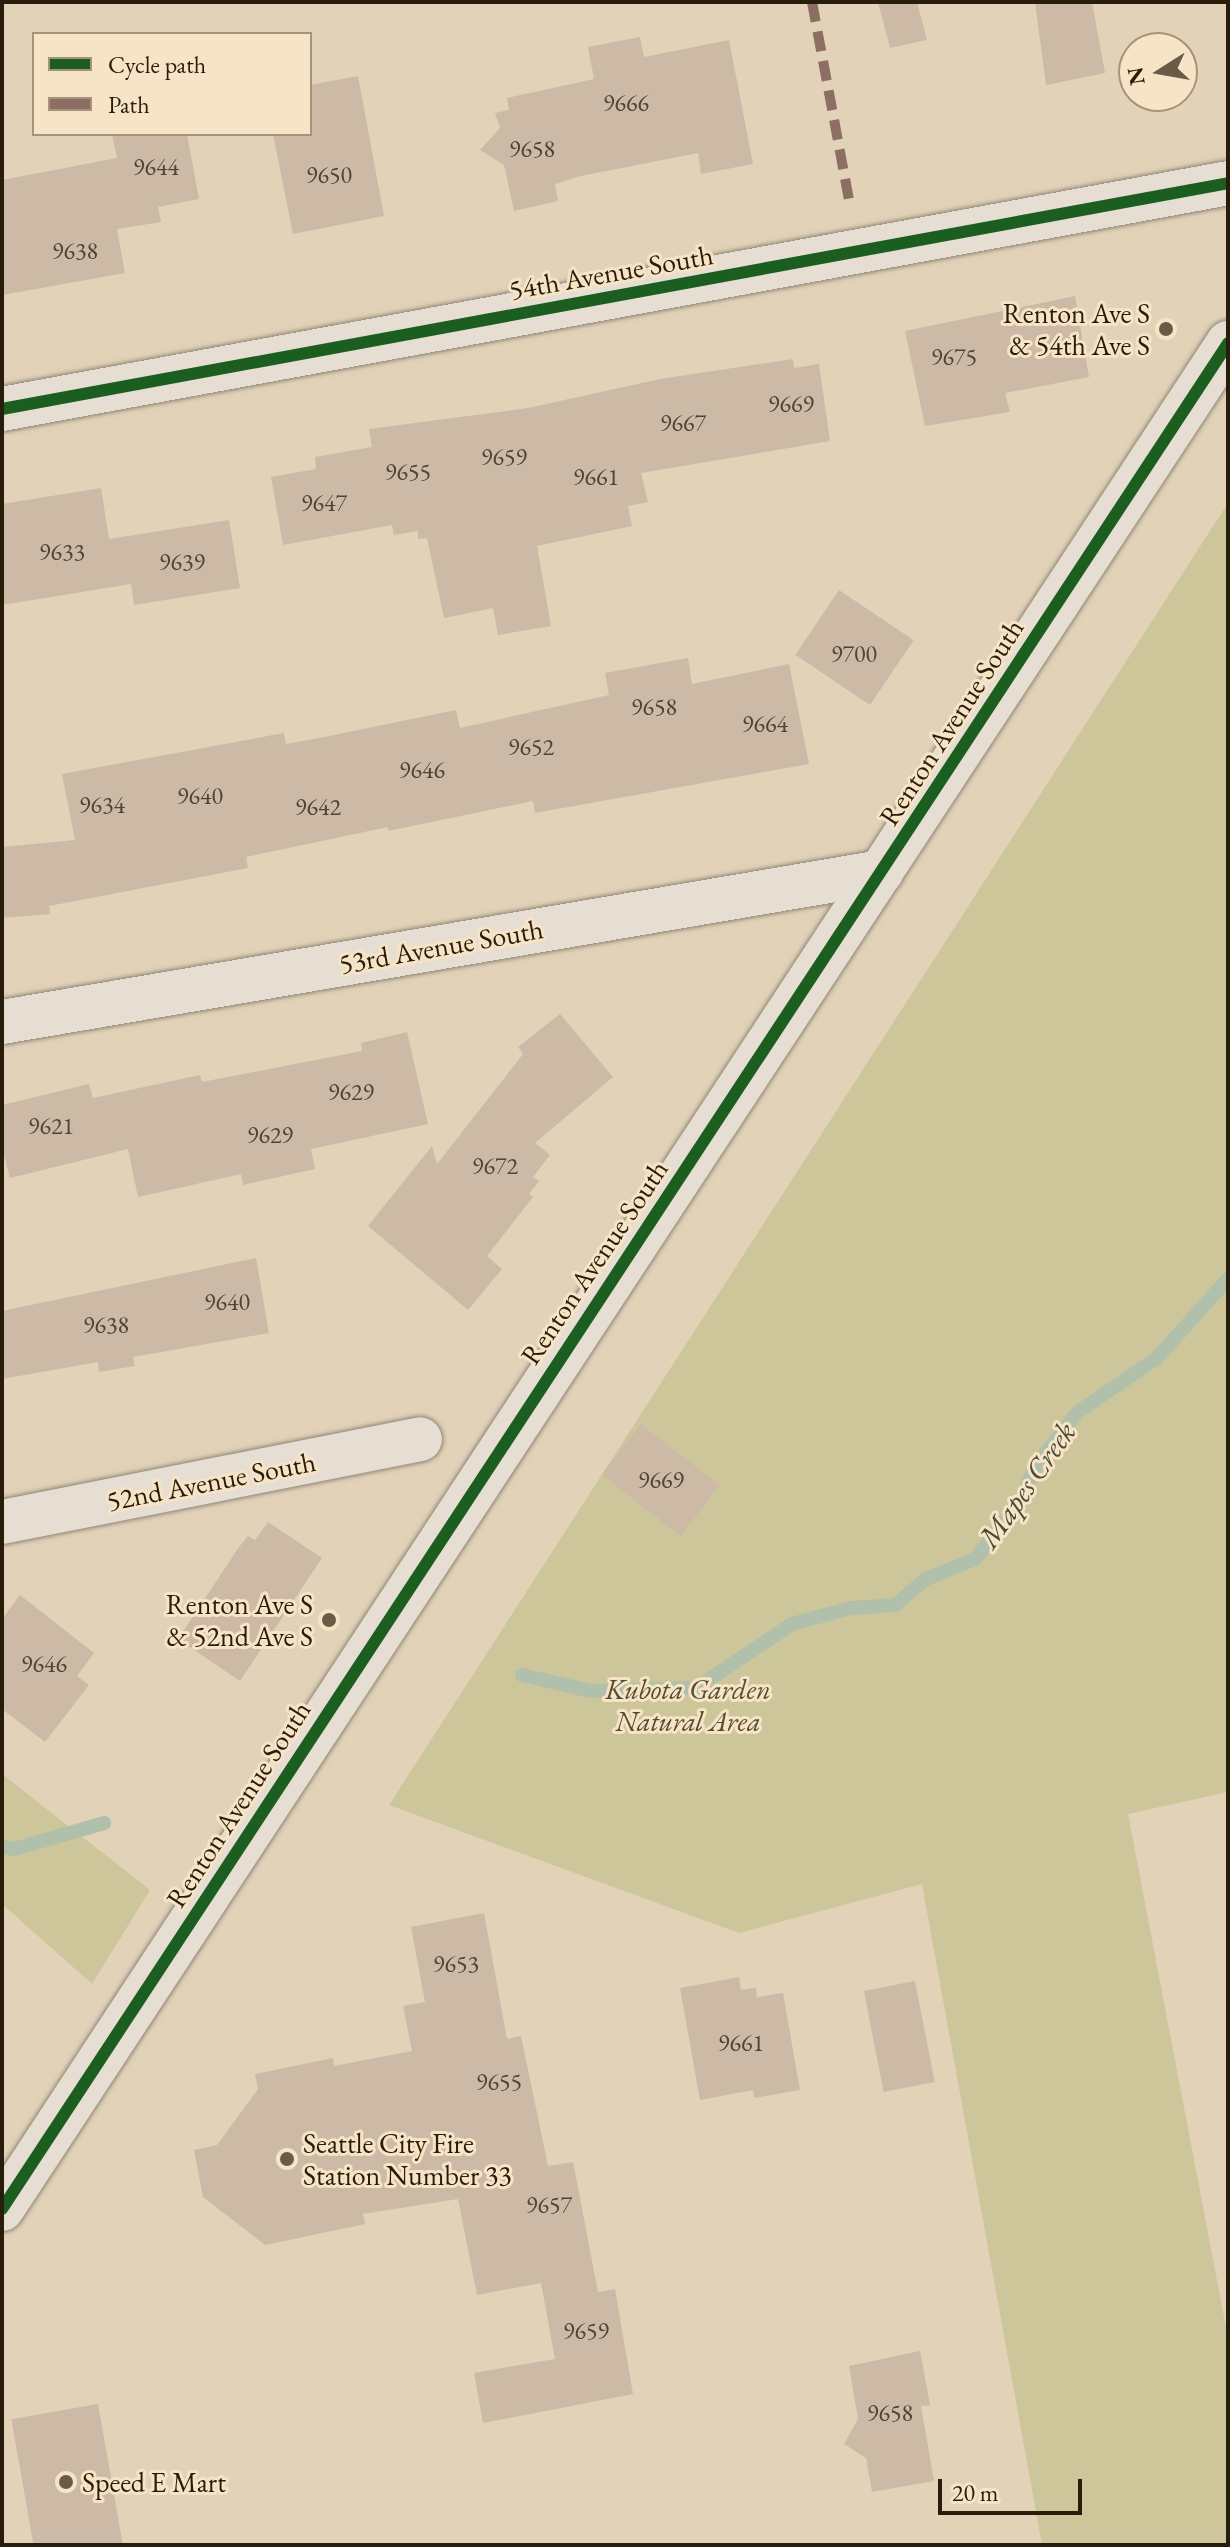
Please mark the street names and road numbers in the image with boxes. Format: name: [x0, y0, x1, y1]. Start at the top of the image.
street label: 54th Avenue South: [506, 238, 716, 306]
street label: Renton Avenue South: [872, 612, 1030, 832]
street label: 53rd Avenue South: [336, 911, 546, 981]
street label: Renton Avenue South: [513, 1153, 675, 1371]
street label: 52nd Avenue South: [104, 1444, 318, 1518]
street label: Renton Avenue South: [159, 1694, 317, 1914]

